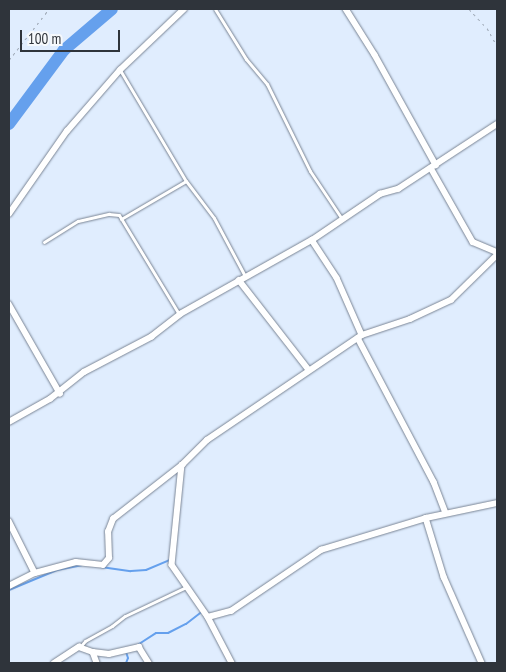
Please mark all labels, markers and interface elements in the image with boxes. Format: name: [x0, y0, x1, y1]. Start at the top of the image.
scale bar: [22, 20, 122, 52]
text: 100 m: [28, 29, 61, 48]

